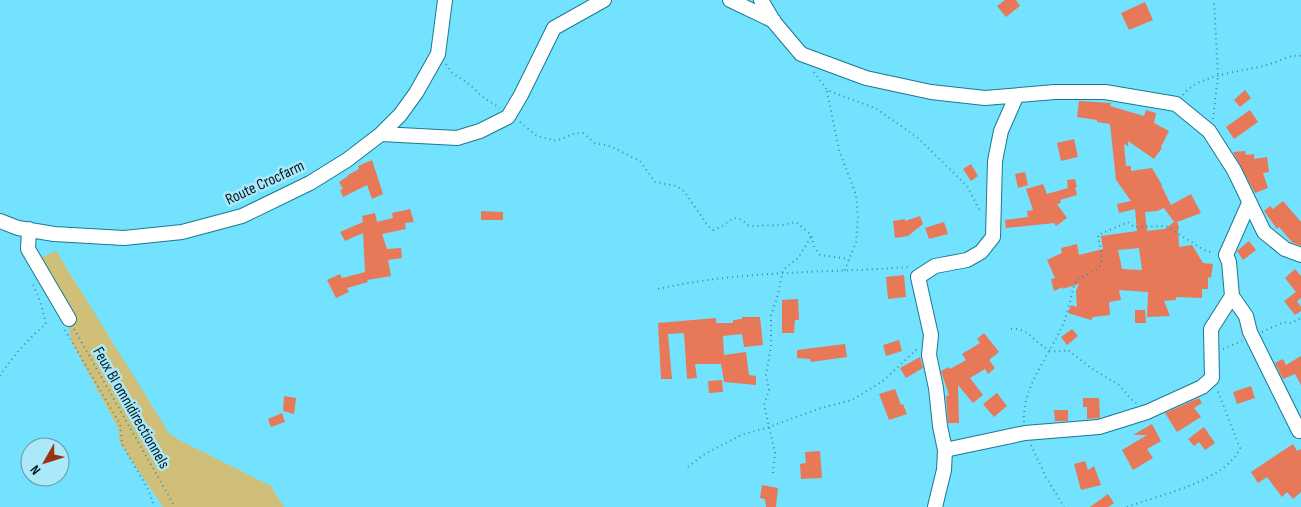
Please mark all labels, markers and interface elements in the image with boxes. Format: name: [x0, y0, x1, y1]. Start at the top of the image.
street label: Route Crocfarm: [223, 156, 307, 210]
street label: Feux BI omnidirectionnels: [88, 344, 174, 472]
north arrow: [20, 437, 70, 487]
text: N: [26, 462, 44, 478]

